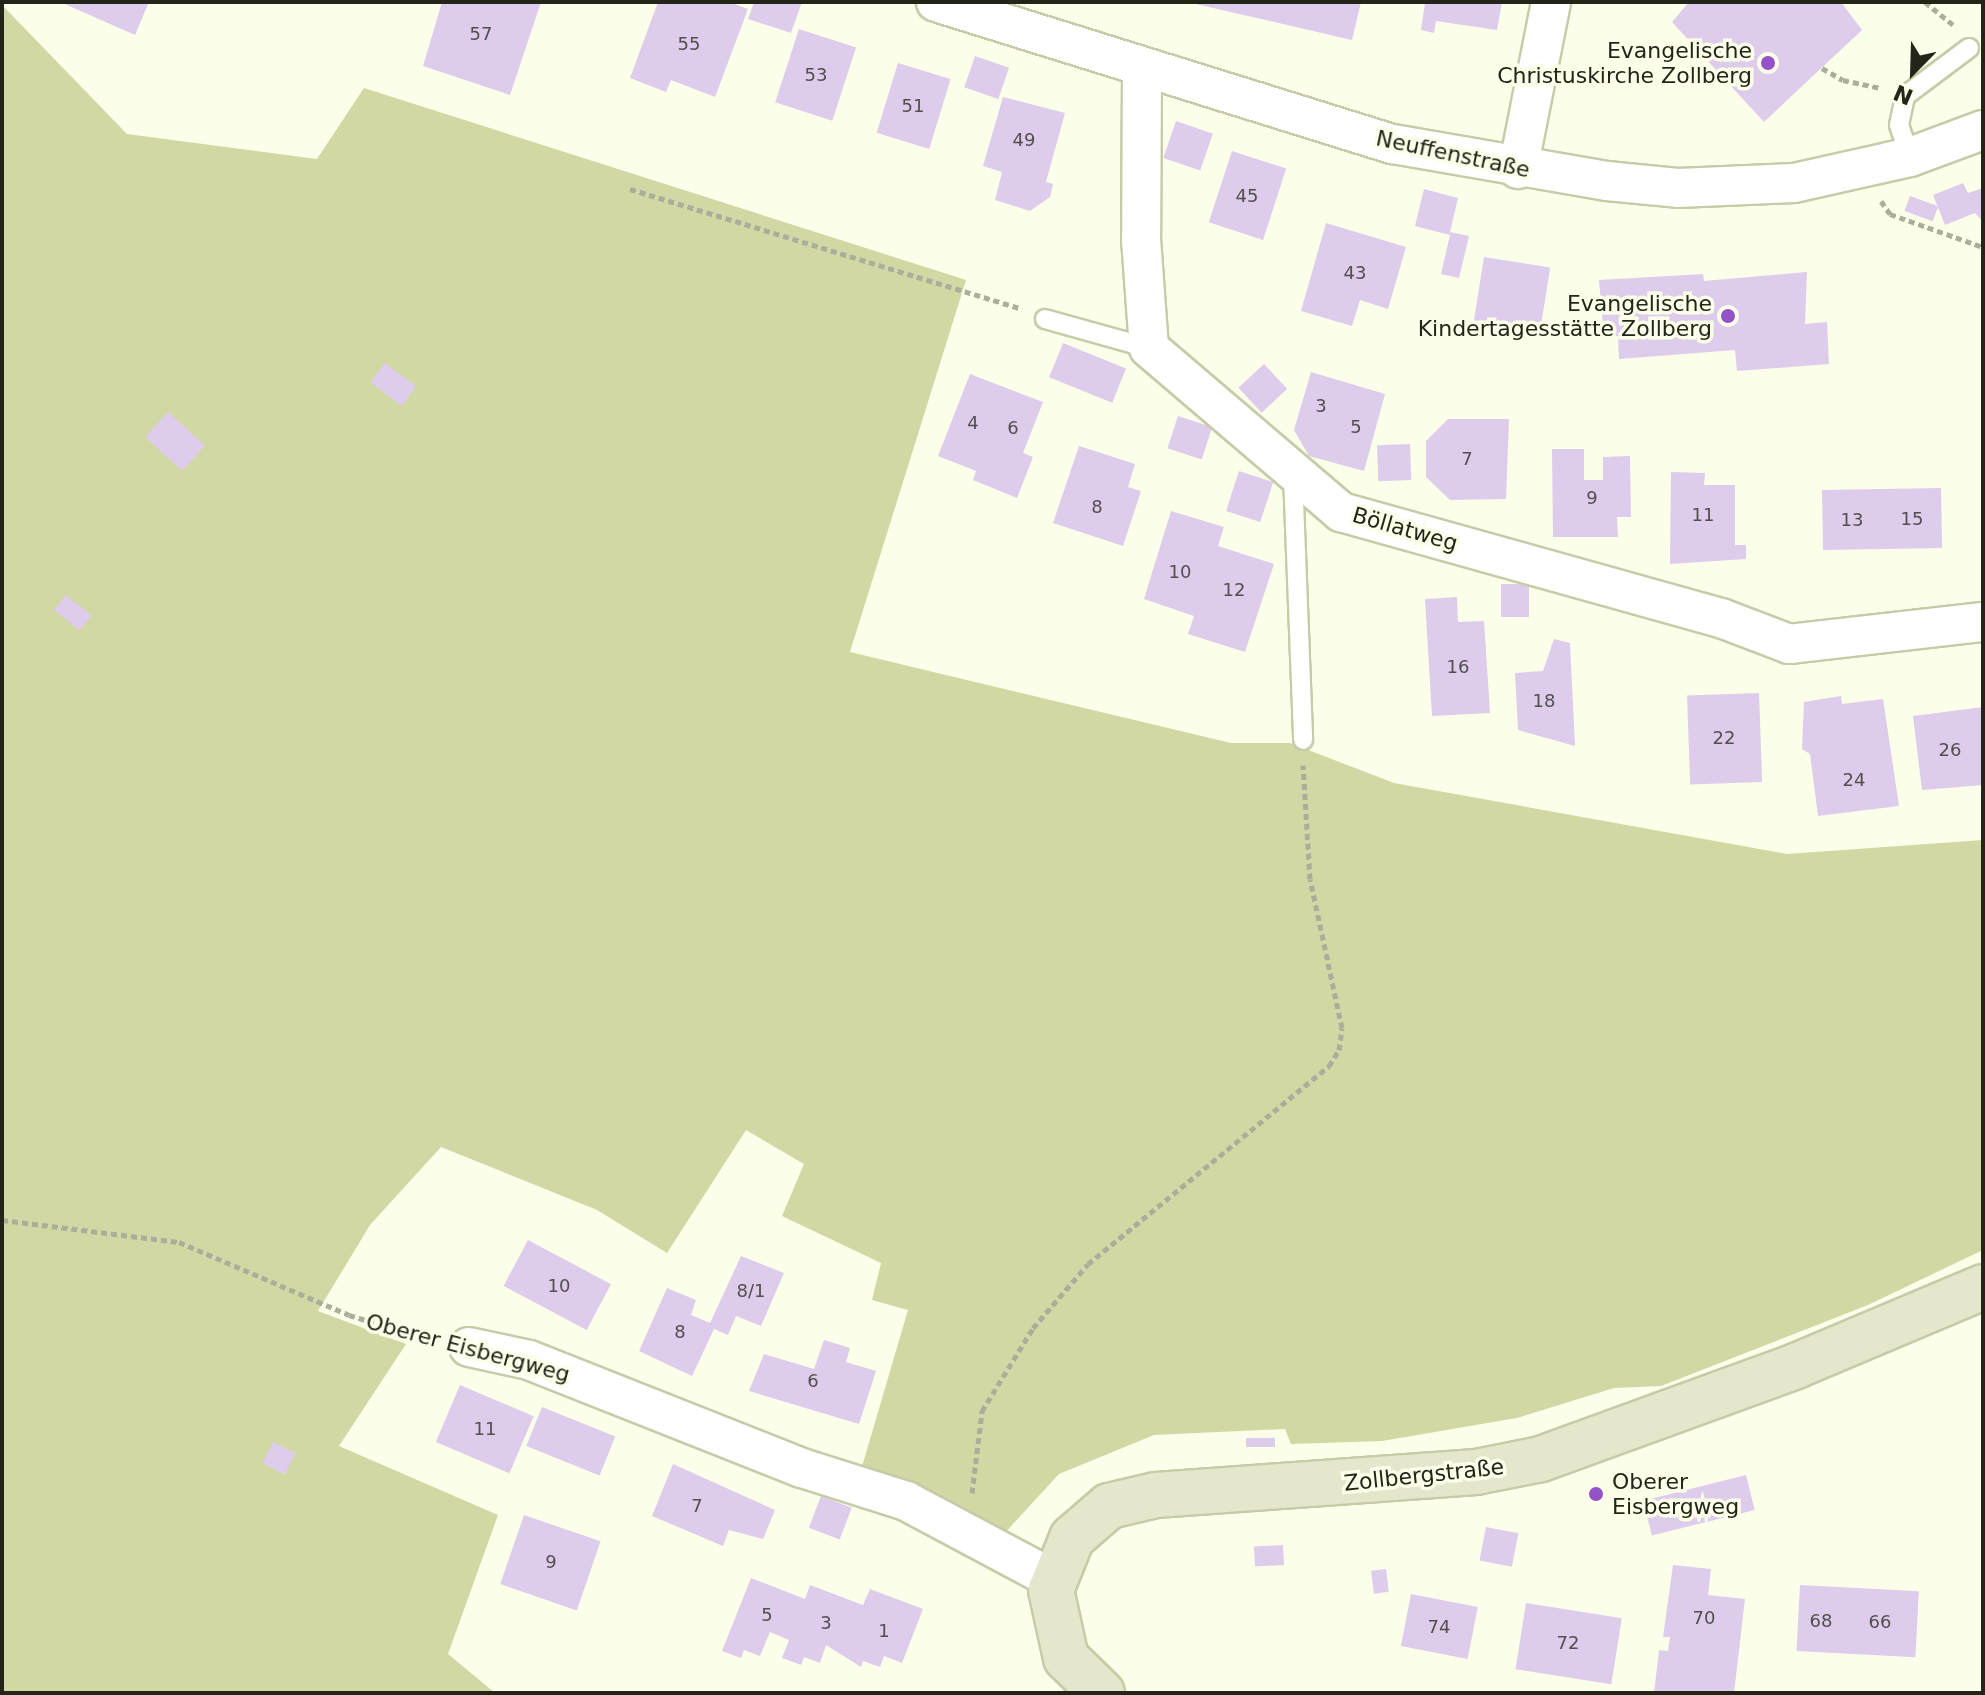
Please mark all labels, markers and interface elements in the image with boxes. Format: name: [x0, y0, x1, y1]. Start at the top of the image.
house number: 57: [470, 23, 492, 45]
north arrow: [1873, 32, 1953, 112]
house number: 55: [678, 33, 700, 55]
place label: Evangelische Christuskirche Zollberg: [1497, 37, 1752, 88]
marker: Evangelische Christuskirche Zollberg: [1759, 54, 1777, 72]
house number: 53: [805, 64, 827, 86]
text: N: [1890, 79, 1917, 110]
house number: 51: [902, 95, 924, 117]
street label: Neuffenstraße: [1374, 125, 1532, 183]
house number: 49: [1013, 129, 1035, 151]
house number: 45: [1236, 185, 1258, 207]
house number: 43: [1344, 262, 1366, 284]
place label: Evangelische Kindertagesstätte Zollberg: [1418, 290, 1712, 342]
marker: Evangelische Kindertagesstätte Zollberg: [1719, 307, 1737, 325]
house number: 3: [1315, 395, 1327, 417]
house number: 4: [967, 412, 979, 434]
house number: 5: [1350, 416, 1362, 438]
house number: 6: [1007, 417, 1019, 439]
house number: 7: [1461, 448, 1473, 470]
house number: 9: [1586, 487, 1598, 509]
house number: 8: [1091, 496, 1103, 518]
street label: Böllatweg: [1349, 501, 1461, 557]
house number: 11: [1692, 504, 1714, 526]
house number: 15: [1901, 508, 1923, 530]
house number: 13: [1841, 509, 1863, 531]
house number: 10: [1169, 561, 1191, 583]
house number: 12: [1223, 579, 1245, 601]
house number: 16: [1447, 656, 1469, 678]
house number: 18: [1533, 690, 1555, 712]
house number: 22: [1713, 727, 1735, 749]
house number: 26: [1939, 739, 1961, 761]
house number: 24: [1843, 769, 1865, 791]
house number: 10: [548, 1275, 570, 1297]
house number: 8/1: [737, 1280, 765, 1302]
street label: Oberer Eisbergweg: [363, 1308, 573, 1388]
house number: 8: [674, 1321, 686, 1343]
house number: 6: [807, 1370, 819, 1392]
house number: 11: [474, 1418, 496, 1440]
street label: Zollbergstraße: [1343, 1453, 1505, 1497]
place label: Oberer Eisbergweg: [1612, 1468, 1739, 1520]
marker: Oberer Eisbergweg: [1587, 1485, 1605, 1503]
house number: 7: [691, 1495, 703, 1517]
house number: 9: [545, 1551, 557, 1573]
house number: 5: [761, 1604, 773, 1626]
house number: 70: [1693, 1607, 1715, 1629]
house number: 68: [1810, 1610, 1832, 1632]
house number: 66: [1869, 1611, 1891, 1633]
house number: 3: [820, 1612, 832, 1634]
house number: 74: [1428, 1616, 1450, 1638]
house number: 1: [878, 1620, 890, 1642]
house number: 72: [1557, 1632, 1579, 1654]

